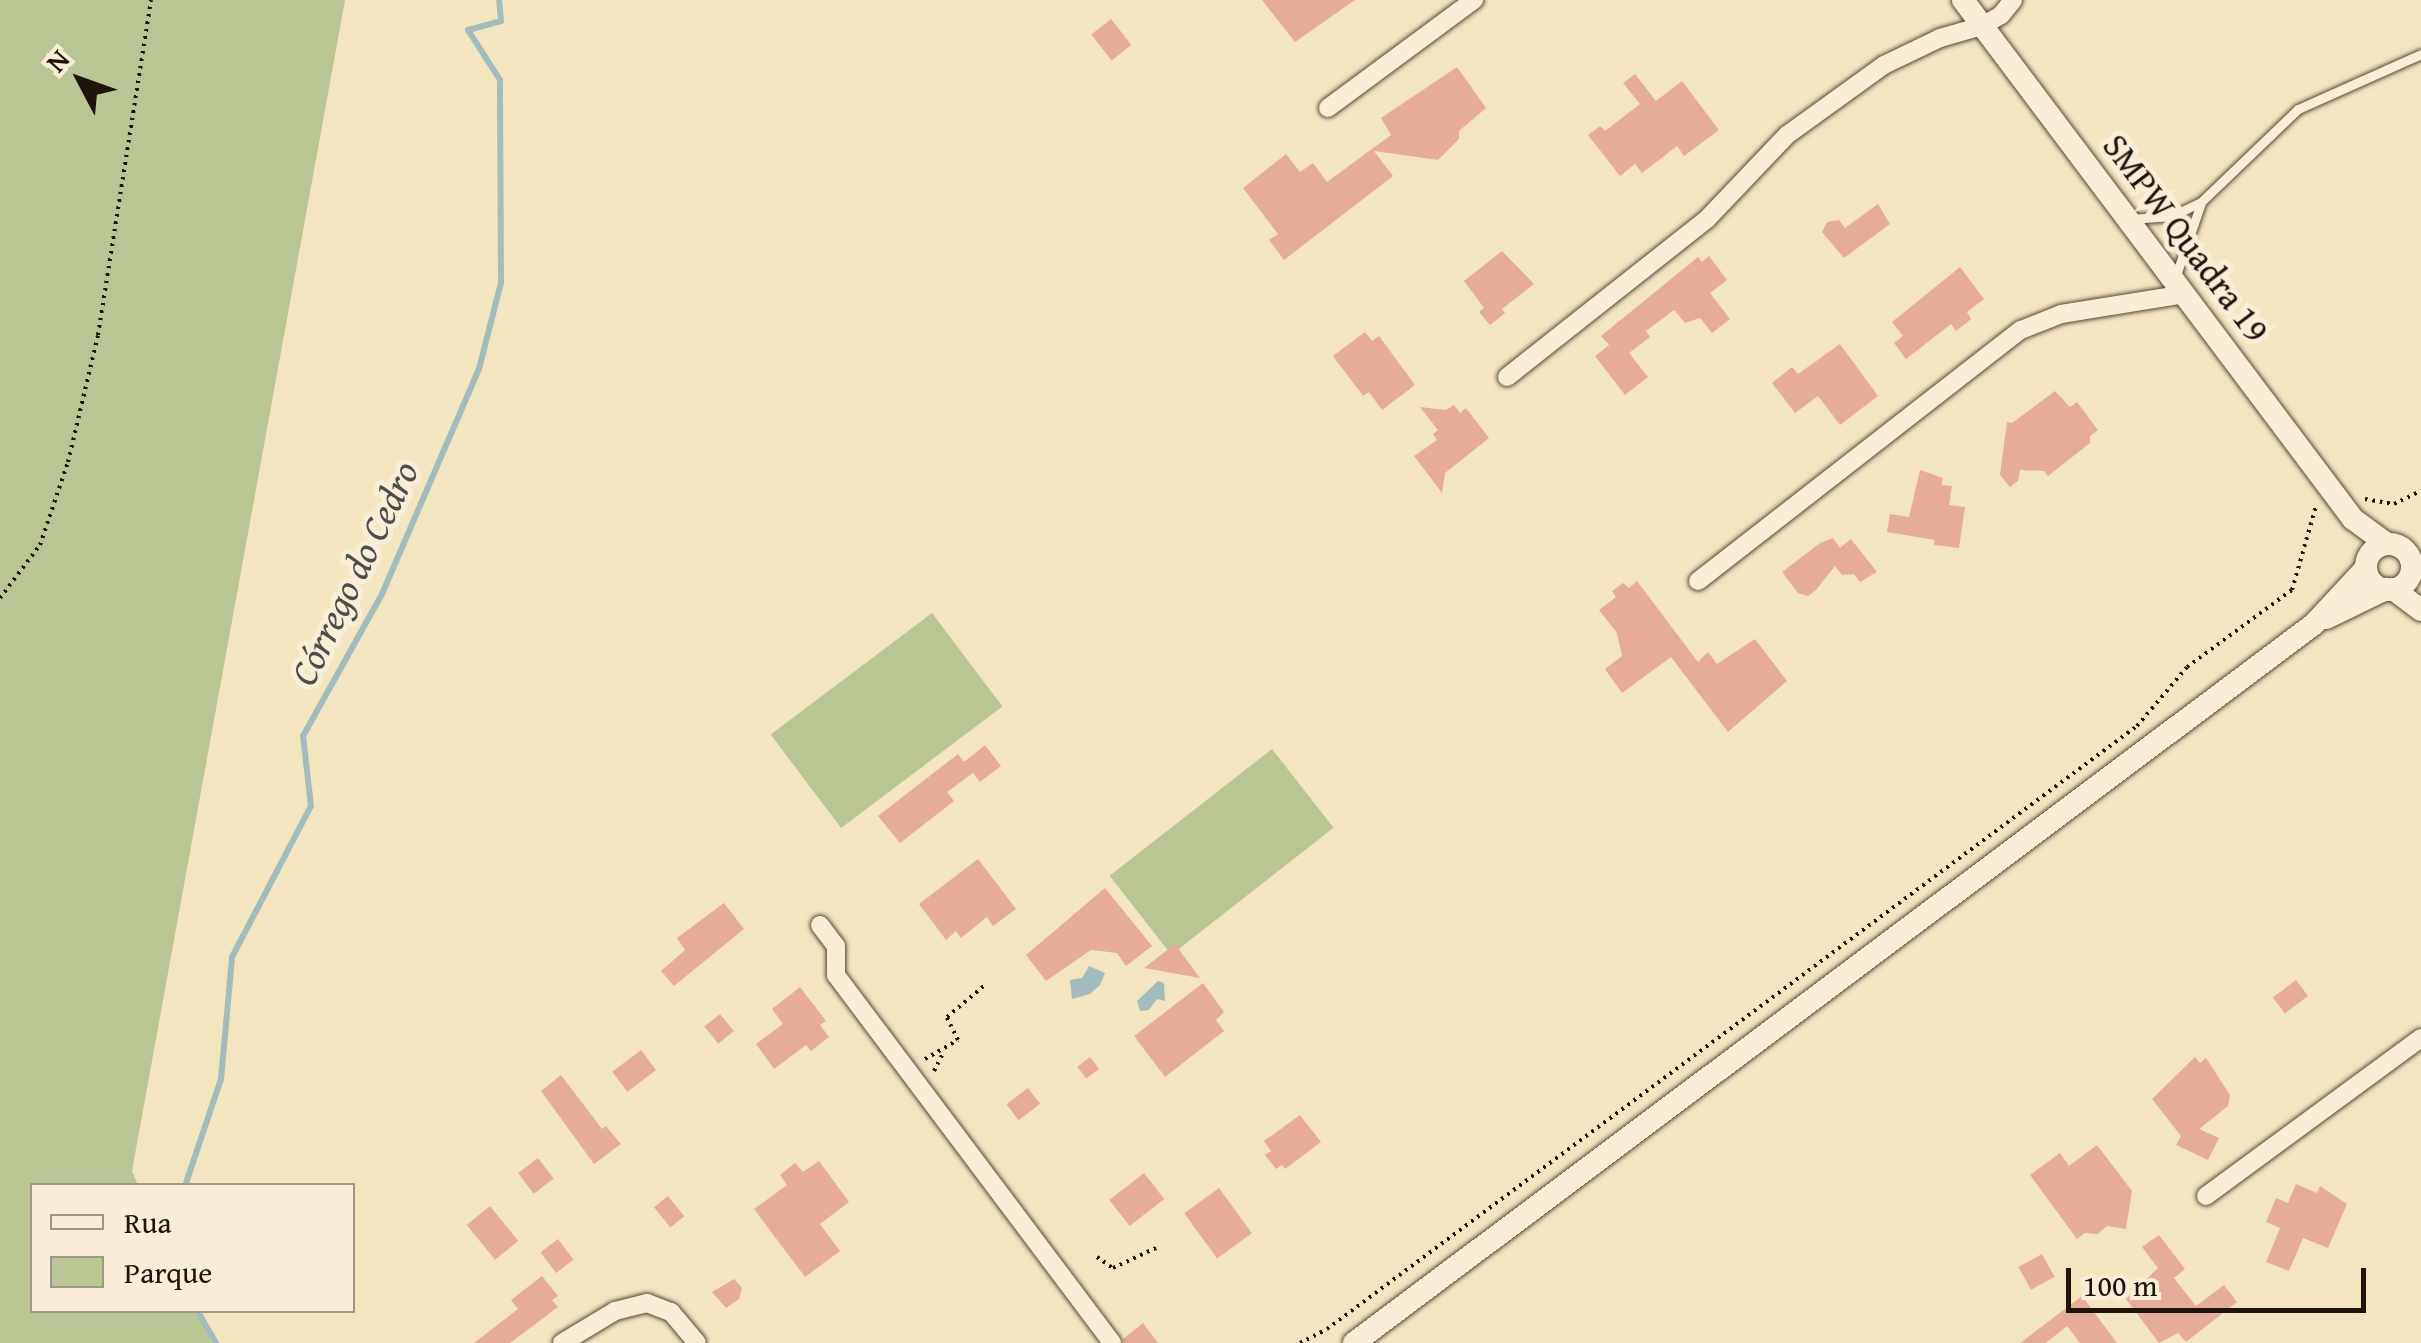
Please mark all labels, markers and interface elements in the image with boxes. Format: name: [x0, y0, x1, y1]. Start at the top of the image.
north arrow: [30, 30, 130, 130]
text: N: [35, 39, 79, 81]
street label: SMPW Quadra 19: [2094, 126, 2278, 350]
water label: Córrego do Cedro: [280, 454, 428, 692]
legend: [30, 1183, 355, 1313]
text: Rua: [124, 1200, 172, 1244]
scale bar: [2071, 1248, 2371, 1310]
text: Parque: [124, 1250, 212, 1294]
text: 100 m: [2083, 1263, 2157, 1307]

